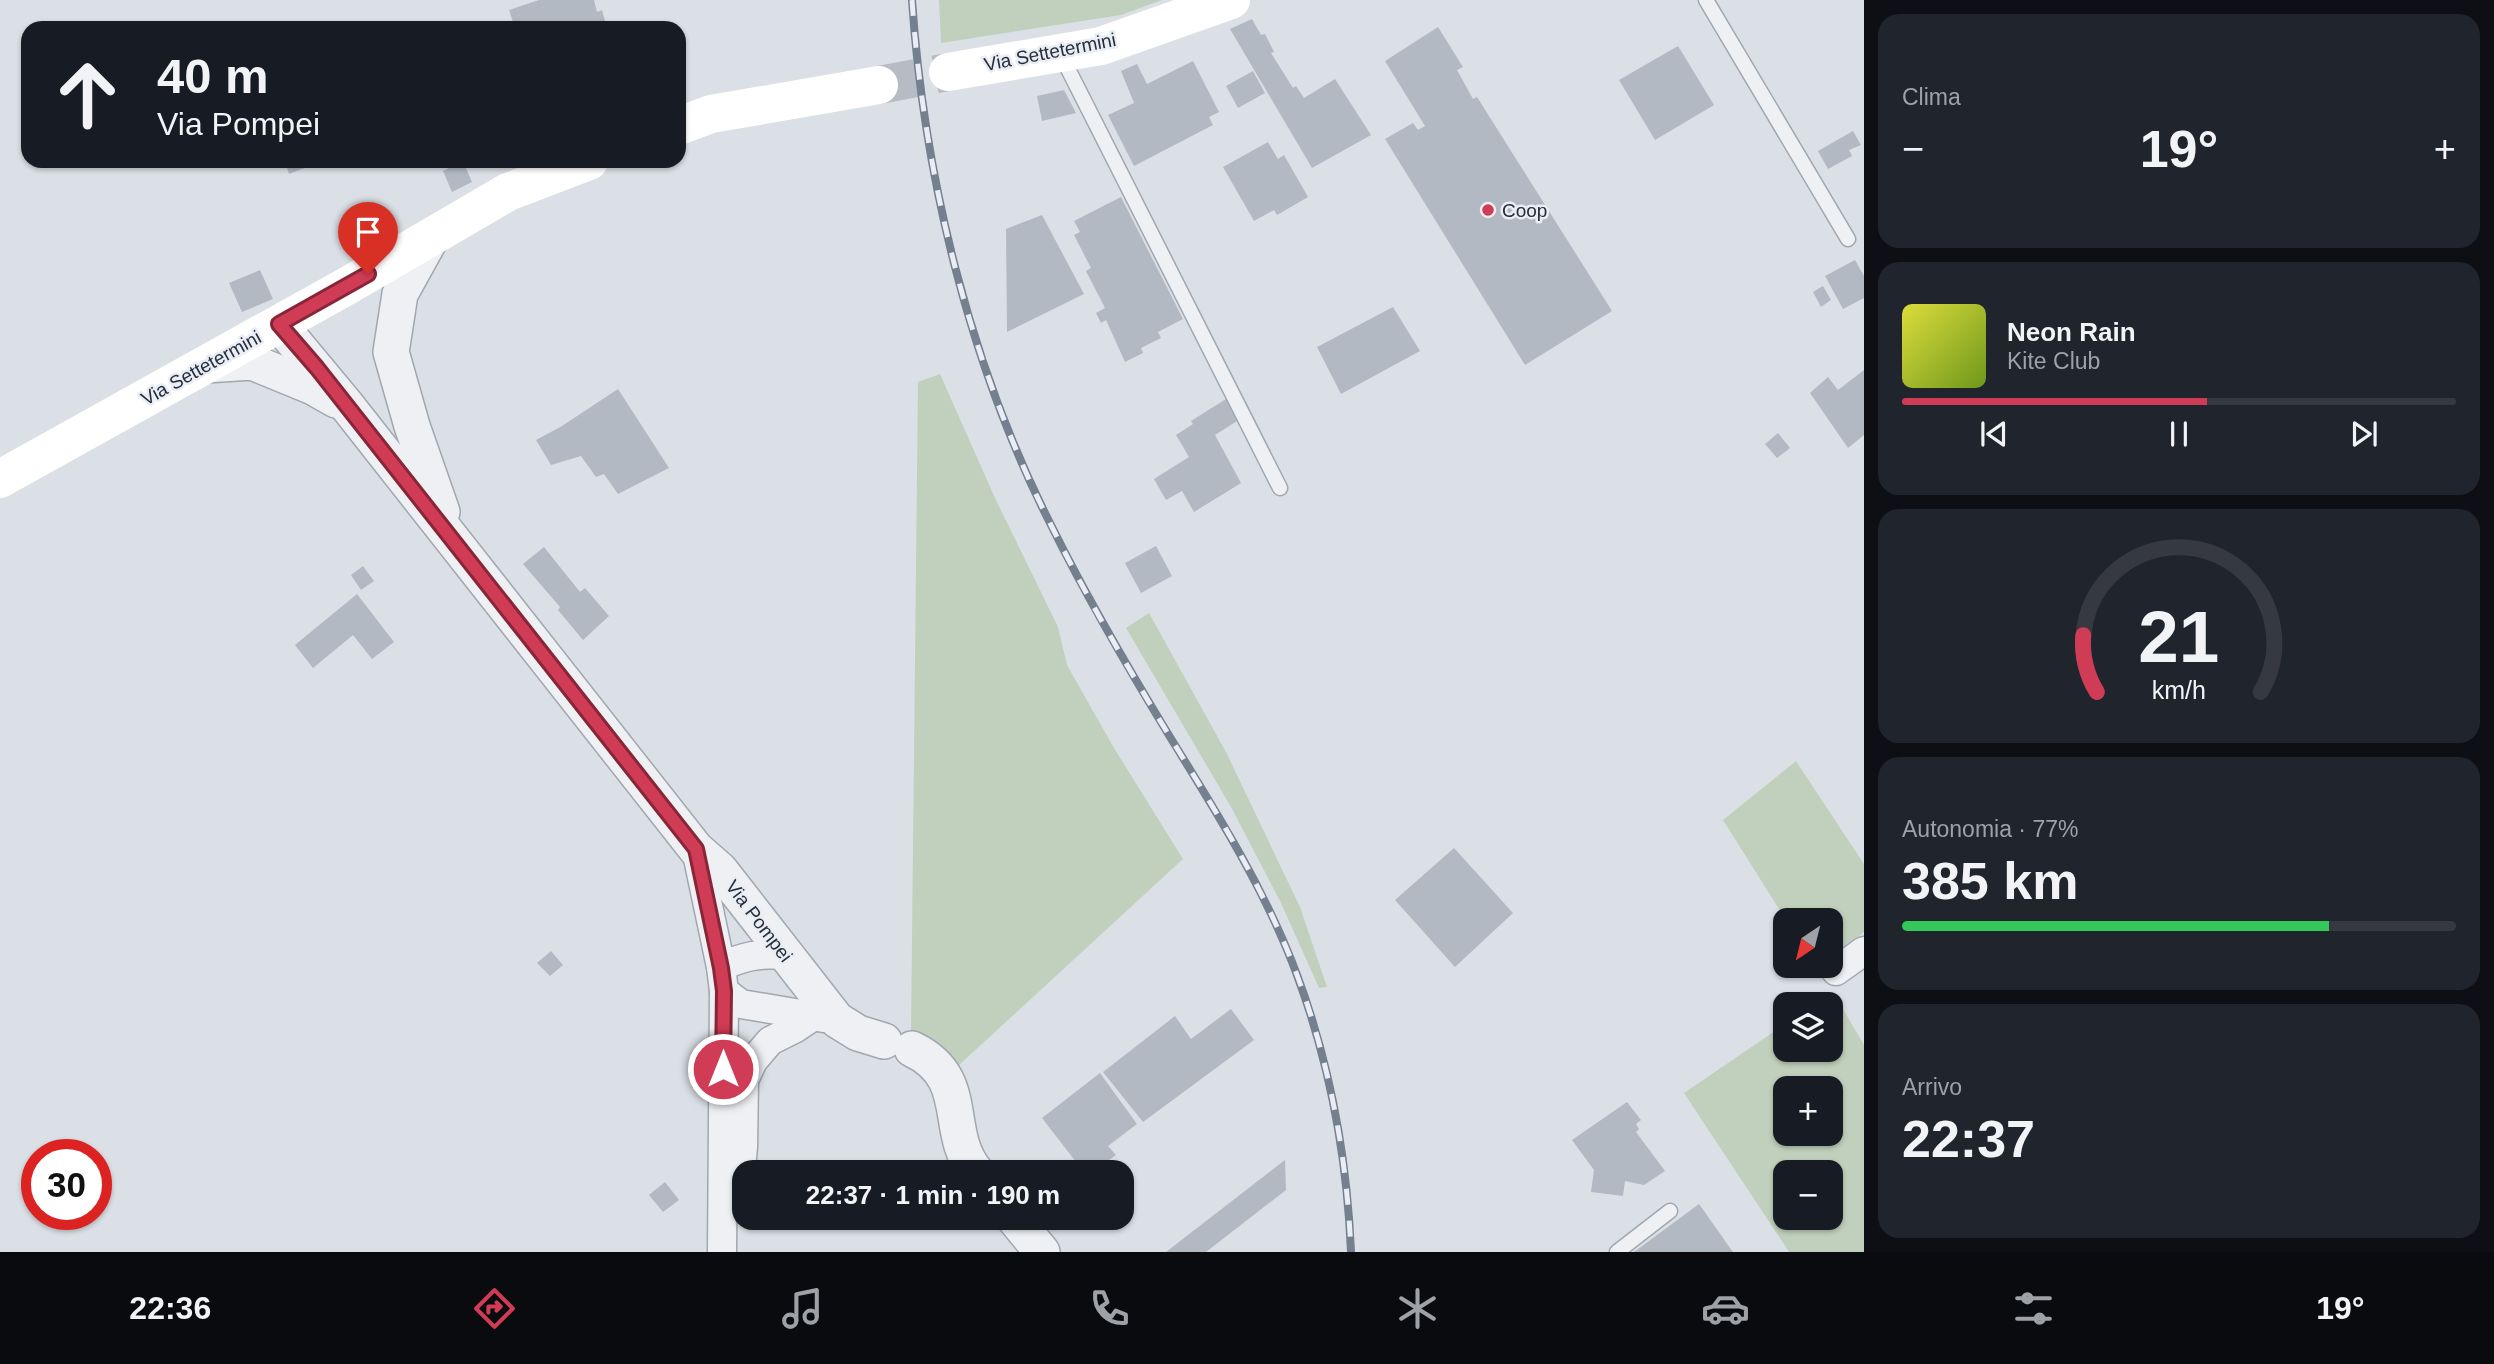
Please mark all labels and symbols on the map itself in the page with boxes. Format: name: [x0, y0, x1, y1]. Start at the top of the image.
street label: Via Settetermini: [982, 29, 1118, 75]
place label: Coop: [1502, 200, 1547, 221]
pin: [338, 202, 398, 274]
marker: Coop: [1480, 202, 1496, 218]
street label: Via Settetermini: [137, 326, 265, 410]
street label: Via Pompei: [721, 876, 797, 966]
north arrow: [1773, 908, 1843, 978]
position arrow: [686, 1032, 760, 1106]
speed limit sign: 30: [21, 1139, 112, 1230]

